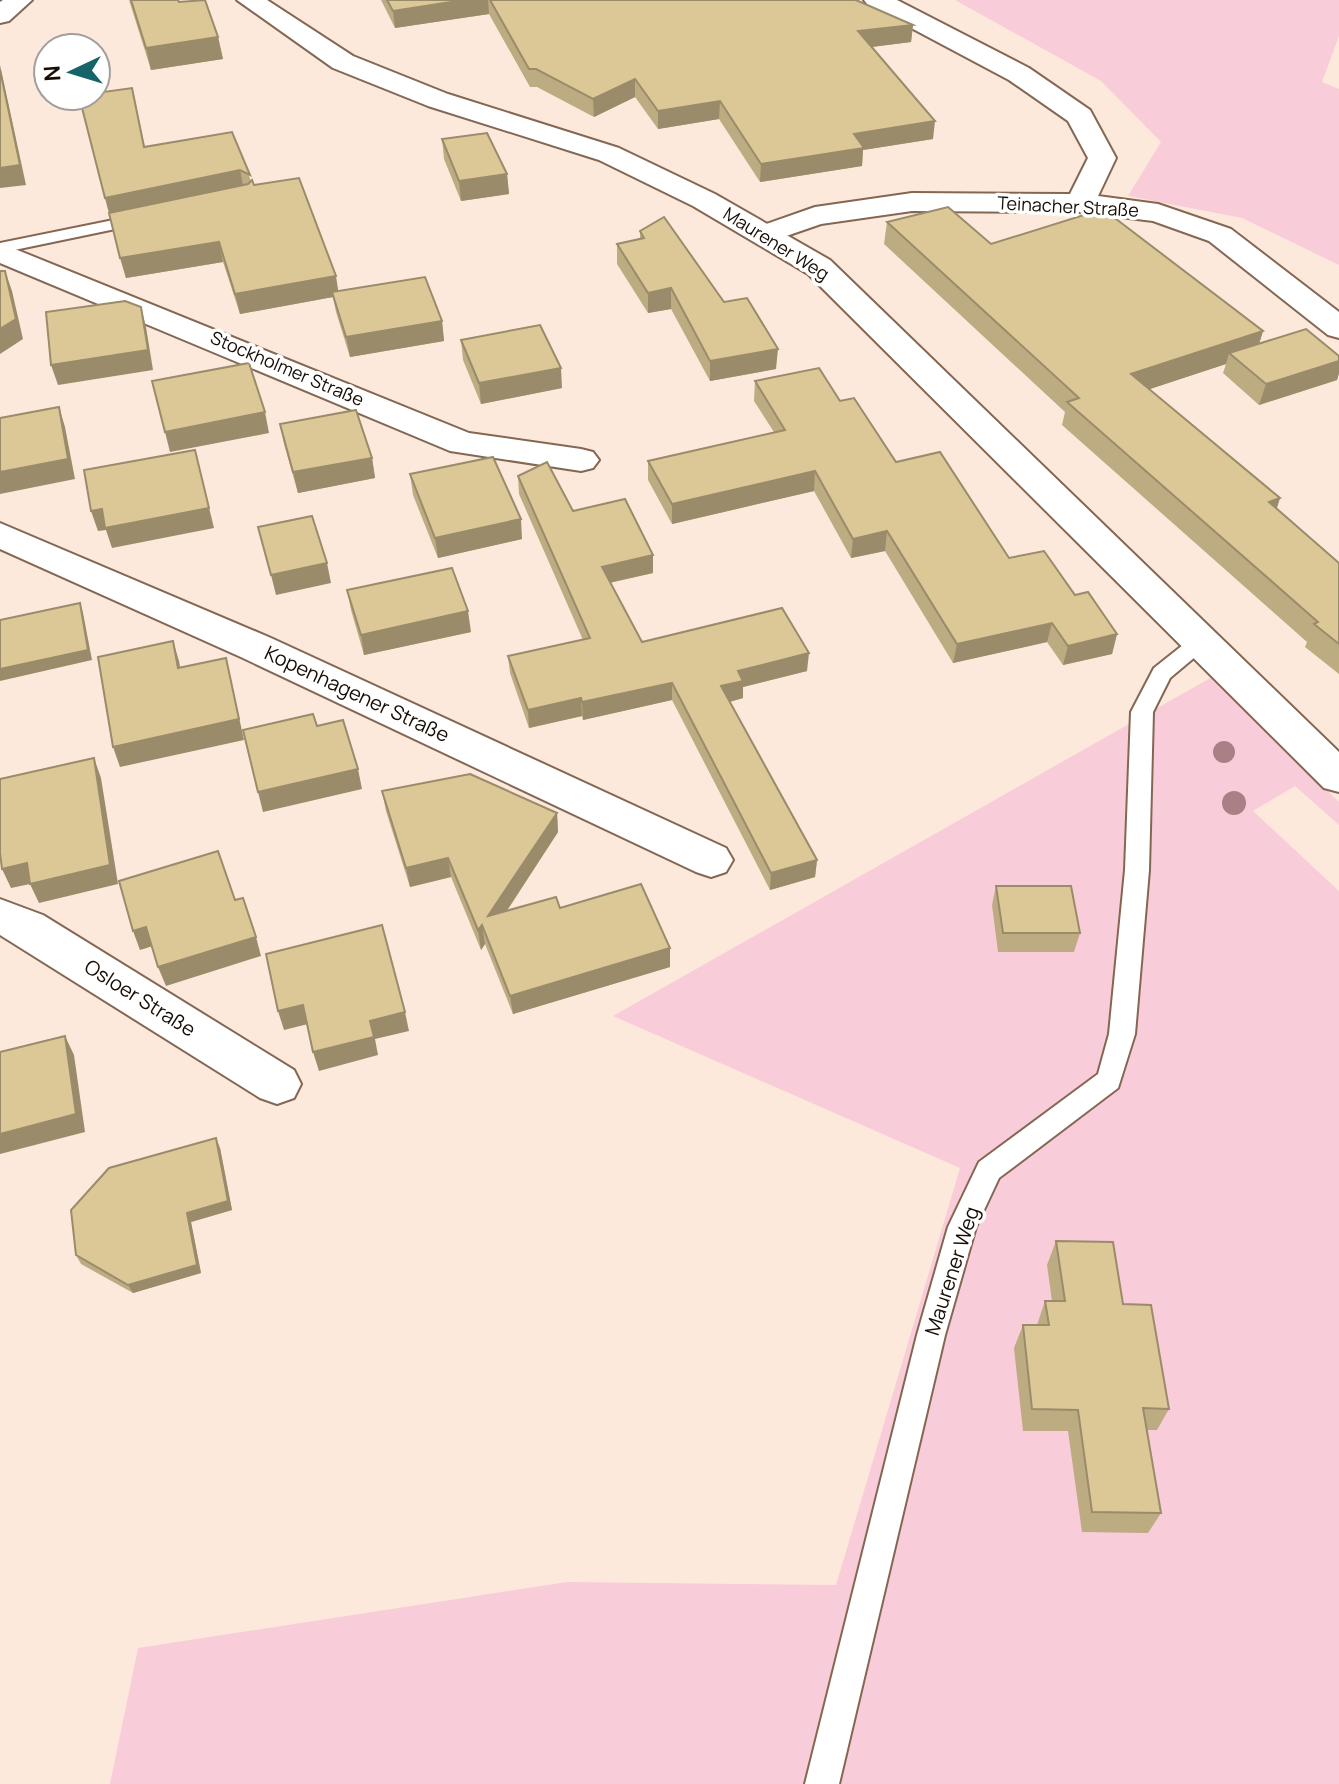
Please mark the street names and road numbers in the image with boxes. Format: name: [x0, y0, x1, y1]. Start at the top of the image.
street label: Teinacher Straße: [997, 190, 1139, 222]
street label: Maurener Weg: [719, 201, 834, 285]
street label: Stockholmer Straße: [207, 325, 368, 411]
street label: Kopenhagener Straße: [260, 639, 454, 748]
street label: Osloer Straße: [80, 953, 201, 1042]
street label: Maurener Weg: [918, 1203, 985, 1339]

